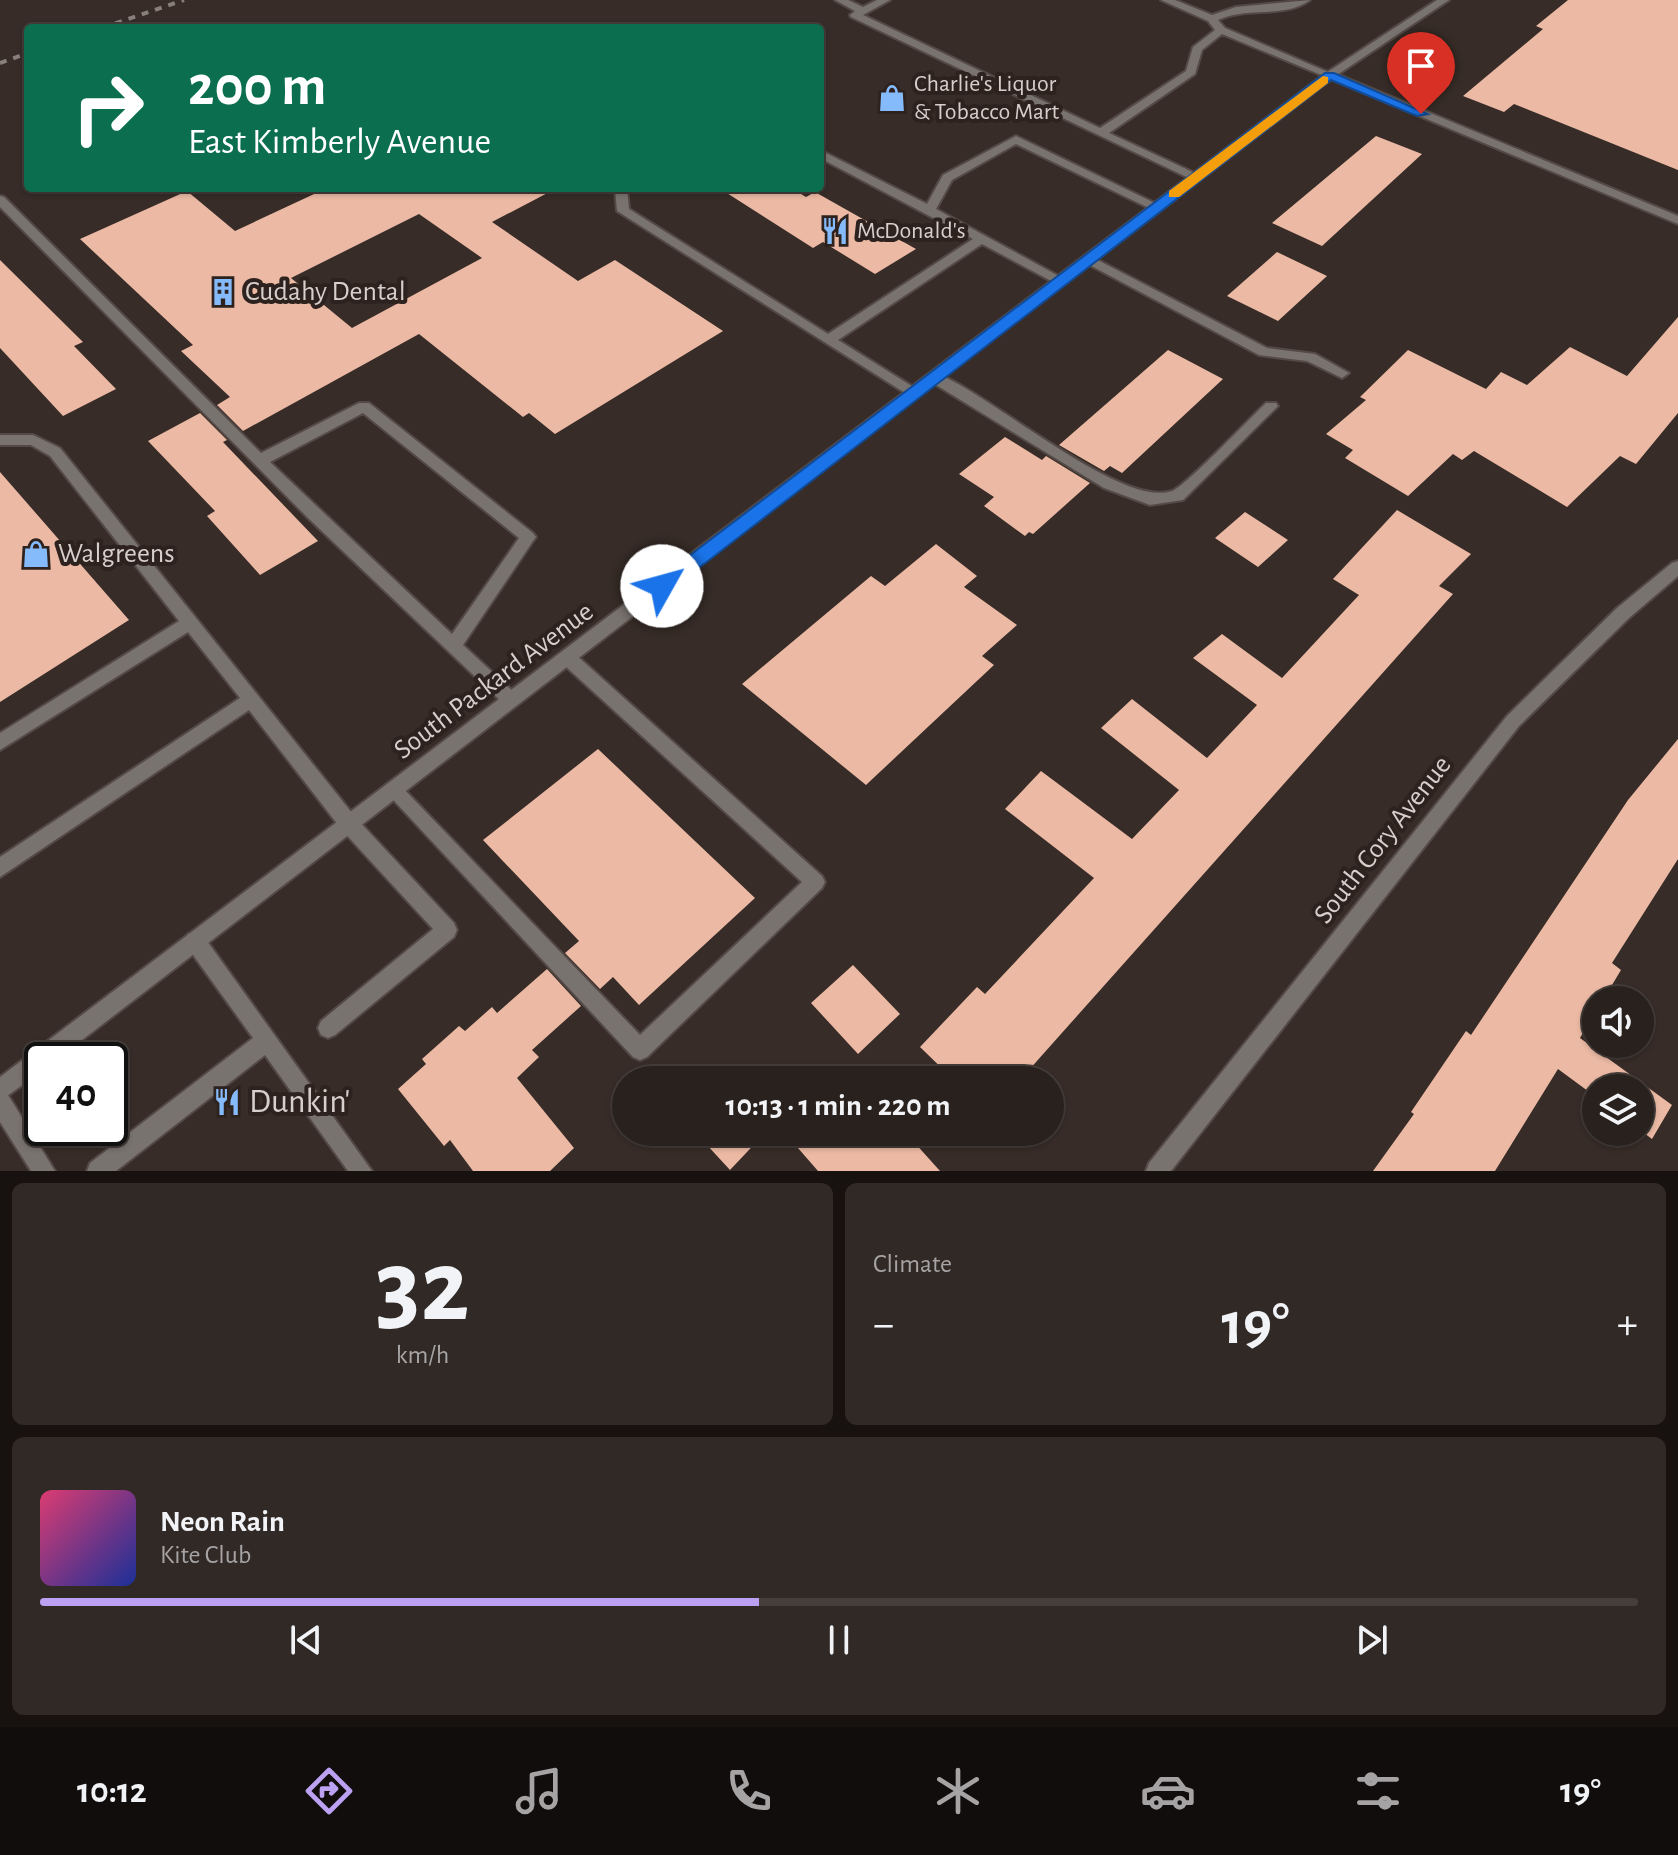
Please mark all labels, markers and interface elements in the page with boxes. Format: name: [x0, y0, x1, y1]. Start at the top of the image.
pin: [1387, 32, 1455, 114]
icon: arrive: [1399, 44, 1443, 88]
icon: right: [56, 56, 160, 160]
text: 200 m: [188, 59, 326, 115]
place label: Charlie's Liquor & Tobacco Mart: [914, 72, 1059, 124]
shop icon: Charlie's Liquor & Tobacco Mart: [877, 83, 907, 113]
text: East Kimberly Avenue: [188, 124, 491, 160]
restaurant icon: McDonald's: [820, 216, 850, 246]
place label: McDonald's: [857, 219, 966, 243]
building icon: Cudahy Dental: [208, 277, 238, 307]
place label: Cudahy Dental: [245, 278, 406, 306]
shop icon: Walgreens: [21, 539, 51, 569]
place label: Walgreens: [58, 540, 175, 568]
position arrow: [620, 544, 704, 628]
street label: South Packard Avenue: [389, 597, 599, 765]
street label: South Cory Avenue: [1309, 751, 1457, 929]
map controls: [1582, 986, 1654, 1146]
button: sound: [1582, 986, 1654, 1058]
speed limit sign: 40: [24, 1042, 128, 1146]
button: layers: [1582, 1074, 1654, 1146]
place label: Dunkin': [249, 1085, 350, 1119]
restaurant icon: Dunkin': [212, 1087, 242, 1117]
text: 10:13 · 1 min · 220 m: [726, 1091, 950, 1121]
text: 32: [376, 1236, 469, 1340]
text: Climate: [873, 1251, 952, 1277]
text: 19°: [1221, 1295, 1290, 1355]
text: −: [873, 1303, 894, 1347]
text: +: [1617, 1303, 1638, 1347]
text: km/h: [396, 1342, 449, 1368]
text: Neon Rain: [160, 1507, 285, 1537]
text: Kite Club: [160, 1542, 251, 1568]
icon: previous: [284, 1618, 328, 1662]
icon: pause: [817, 1618, 861, 1662]
icon: next: [1350, 1618, 1394, 1662]
icon: directions: [301, 1763, 357, 1819]
icon: music: [511, 1763, 567, 1819]
icon: phone: [721, 1763, 777, 1819]
icon: climate: [930, 1763, 986, 1819]
icon: car: [1140, 1763, 1196, 1819]
icon: filters: [1350, 1763, 1406, 1819]
text: 10:12: [77, 1773, 147, 1809]
text: 19°: [1560, 1773, 1601, 1809]

